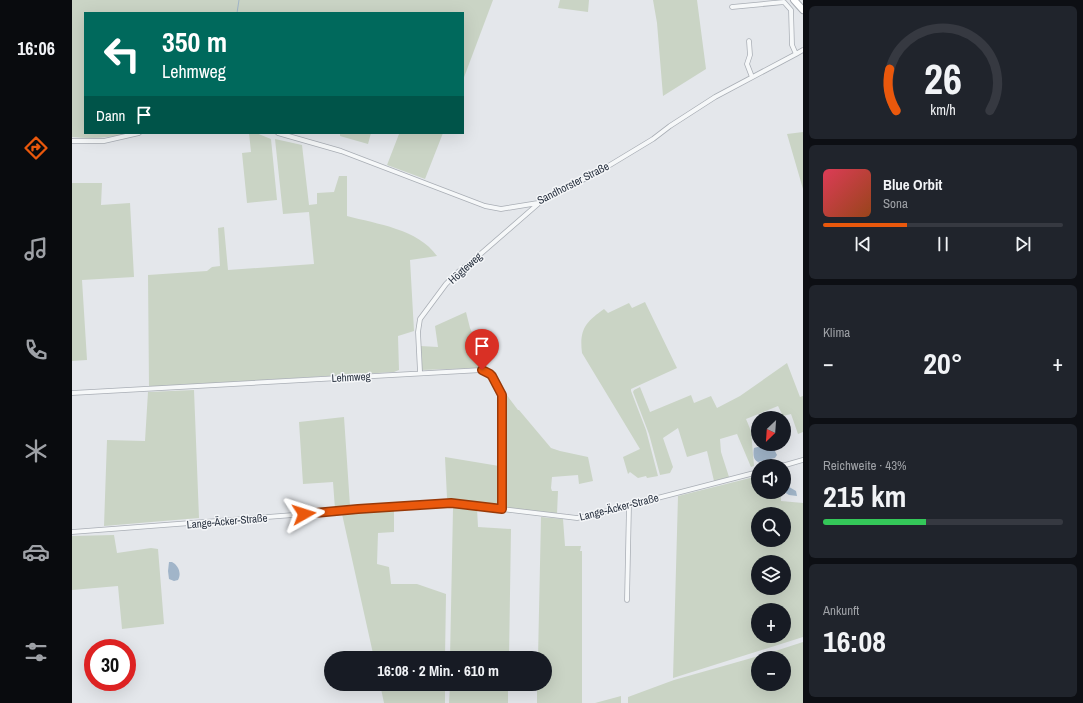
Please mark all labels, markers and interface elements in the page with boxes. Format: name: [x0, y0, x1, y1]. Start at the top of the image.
text: 350 m: [162, 23, 227, 61]
icon: left: [96, 28, 148, 80]
text: 16:06: [17, 36, 55, 61]
text: 26: [924, 51, 962, 107]
text: Lehmweg: [162, 59, 226, 84]
text: km/h: [930, 99, 956, 118]
icon: arrive: [133, 104, 155, 126]
text: Dann: [96, 105, 125, 126]
icon: directions: [22, 134, 50, 162]
street label: Sandhorster Straße: [535, 159, 611, 207]
text: Blue Orbit: [883, 174, 942, 195]
text: Sona: [883, 195, 908, 212]
icon: previous: [852, 233, 874, 255]
icon: pause: [932, 233, 954, 255]
icon: next: [1012, 233, 1034, 255]
icon: music: [22, 235, 50, 263]
street label: Högteweg: [445, 249, 485, 287]
text: Klima: [823, 324, 850, 341]
pin: [465, 329, 499, 370]
icon: arrive: [471, 335, 493, 357]
icon: phone: [22, 336, 50, 364]
text: 20°: [923, 343, 963, 383]
text: −: [823, 348, 834, 378]
text: +: [1052, 348, 1063, 378]
street label: Lehmweg: [331, 369, 371, 385]
north arrow: [751, 411, 791, 451]
map controls: [751, 411, 791, 691]
icon: climate: [22, 437, 50, 465]
text: Reichweite · 43%: [823, 457, 907, 474]
button: sound: [751, 459, 791, 499]
text: 215 km: [823, 476, 906, 516]
street label: Lange-Äcker-Straße: [578, 490, 660, 524]
position arrow: [283, 493, 325, 535]
button: search: [751, 507, 791, 547]
street label: Lange-Äcker-Straße: [186, 510, 268, 532]
icon: car: [22, 538, 50, 566]
button: layers: [751, 555, 791, 595]
text: Ankunft: [823, 602, 859, 619]
button: +: [751, 603, 791, 643]
text: 16:08: [823, 621, 886, 661]
icon: filters: [22, 638, 50, 666]
speed limit sign: 30: [84, 639, 136, 691]
button: −: [751, 651, 791, 691]
text: 16:08 · 2 Min. · 610 m: [377, 660, 499, 681]

